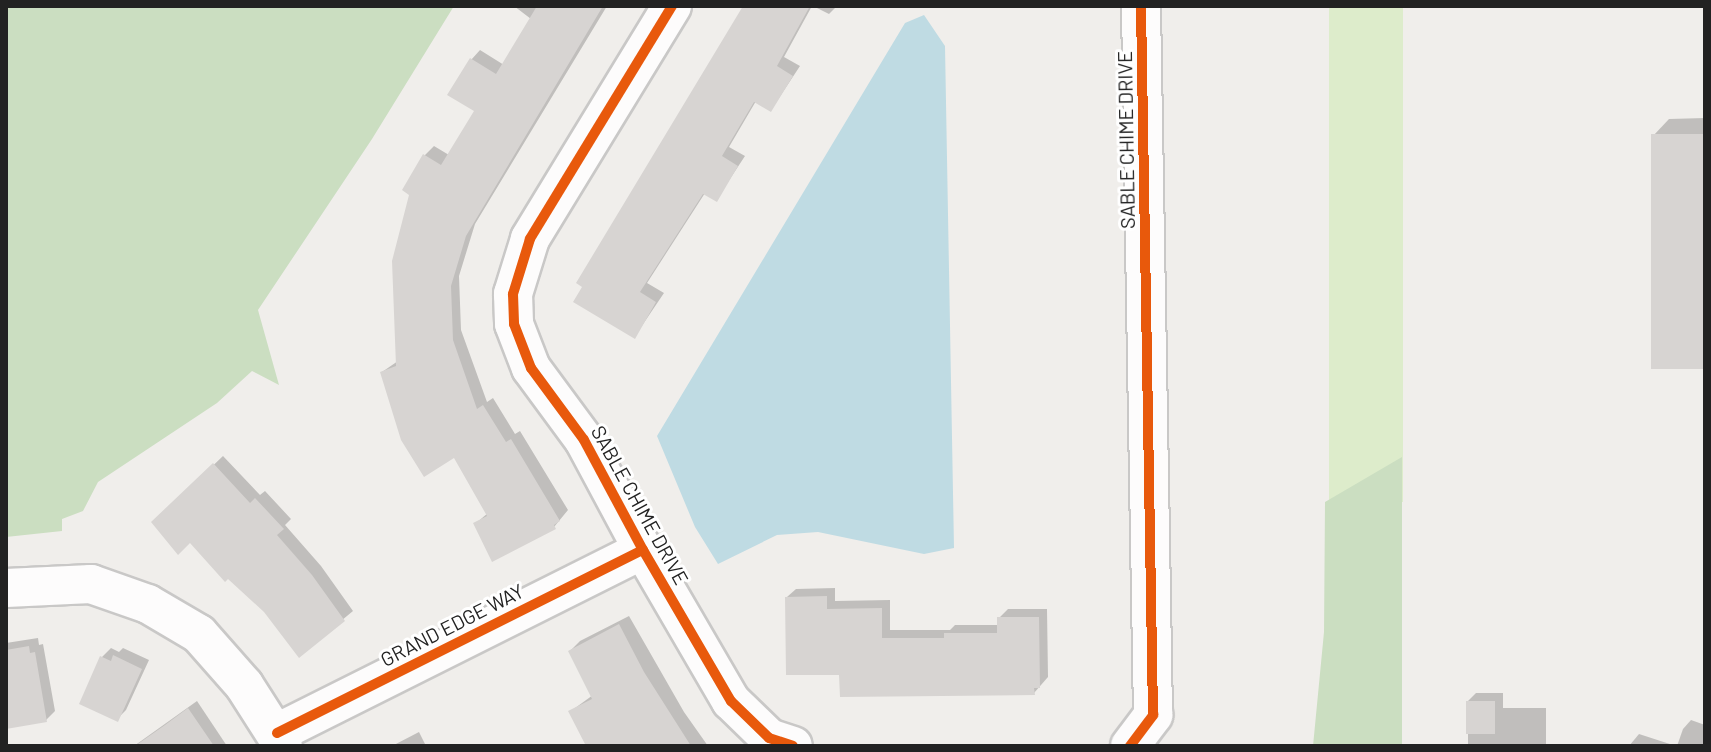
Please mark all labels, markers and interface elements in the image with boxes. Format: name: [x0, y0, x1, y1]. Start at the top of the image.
street label: SABLE CHIME DRIVE: [1112, 51, 1140, 229]
street label: SABLE CHIME DRIVE: [586, 421, 694, 589]
street label: GRAND EDGE WAY: [376, 579, 528, 671]

